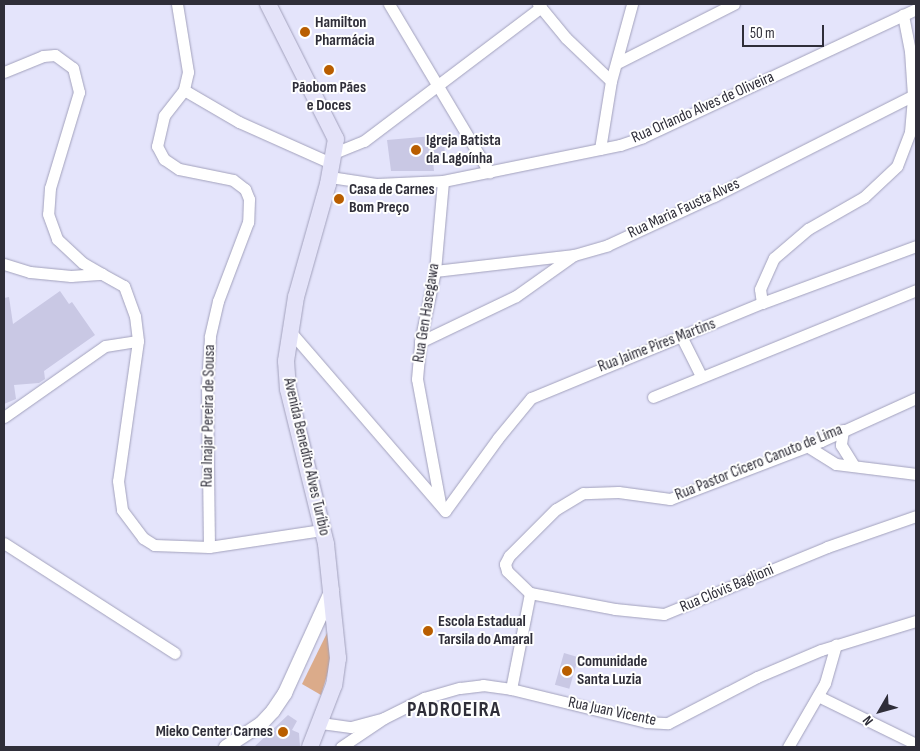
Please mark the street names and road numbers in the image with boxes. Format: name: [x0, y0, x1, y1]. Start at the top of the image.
street label: Rua Orlando Alves de Oliveira: [629, 68, 777, 148]
street label: Rua Maria Fausta Alves: [625, 175, 743, 243]
street label: Rua Gen Hasegawa: [410, 262, 444, 364]
street label: Rua Jaime Pires Martins: [596, 315, 718, 377]
street label: Rua Inajar Pereira de Sousa: [198, 344, 220, 488]
street label: Avenida Benedito Alves Turíbio: [278, 376, 334, 538]
street label: Rua Pastor Cícero Canuto de Lima: [672, 421, 846, 505]
street label: Rua Clóvis Baglioni: [677, 561, 777, 617]
street label: Rua Juan Vicente: [566, 693, 658, 731]

